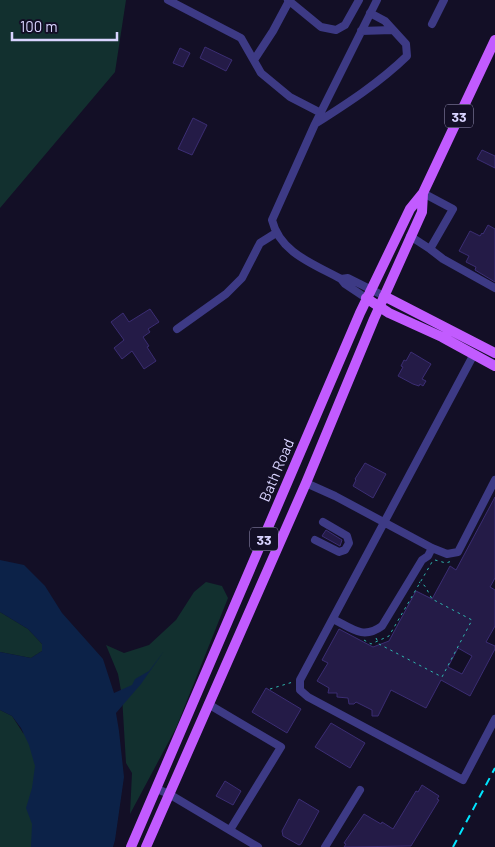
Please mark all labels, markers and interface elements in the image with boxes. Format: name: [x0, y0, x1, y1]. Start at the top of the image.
scale bar: [12, 10, 118, 42]
text: 100 m: [20, 17, 58, 35]
road number: 33: [445, 104, 473, 128]
street label: Bath Road: [255, 436, 297, 504]
road number: 33: [250, 528, 278, 550]

